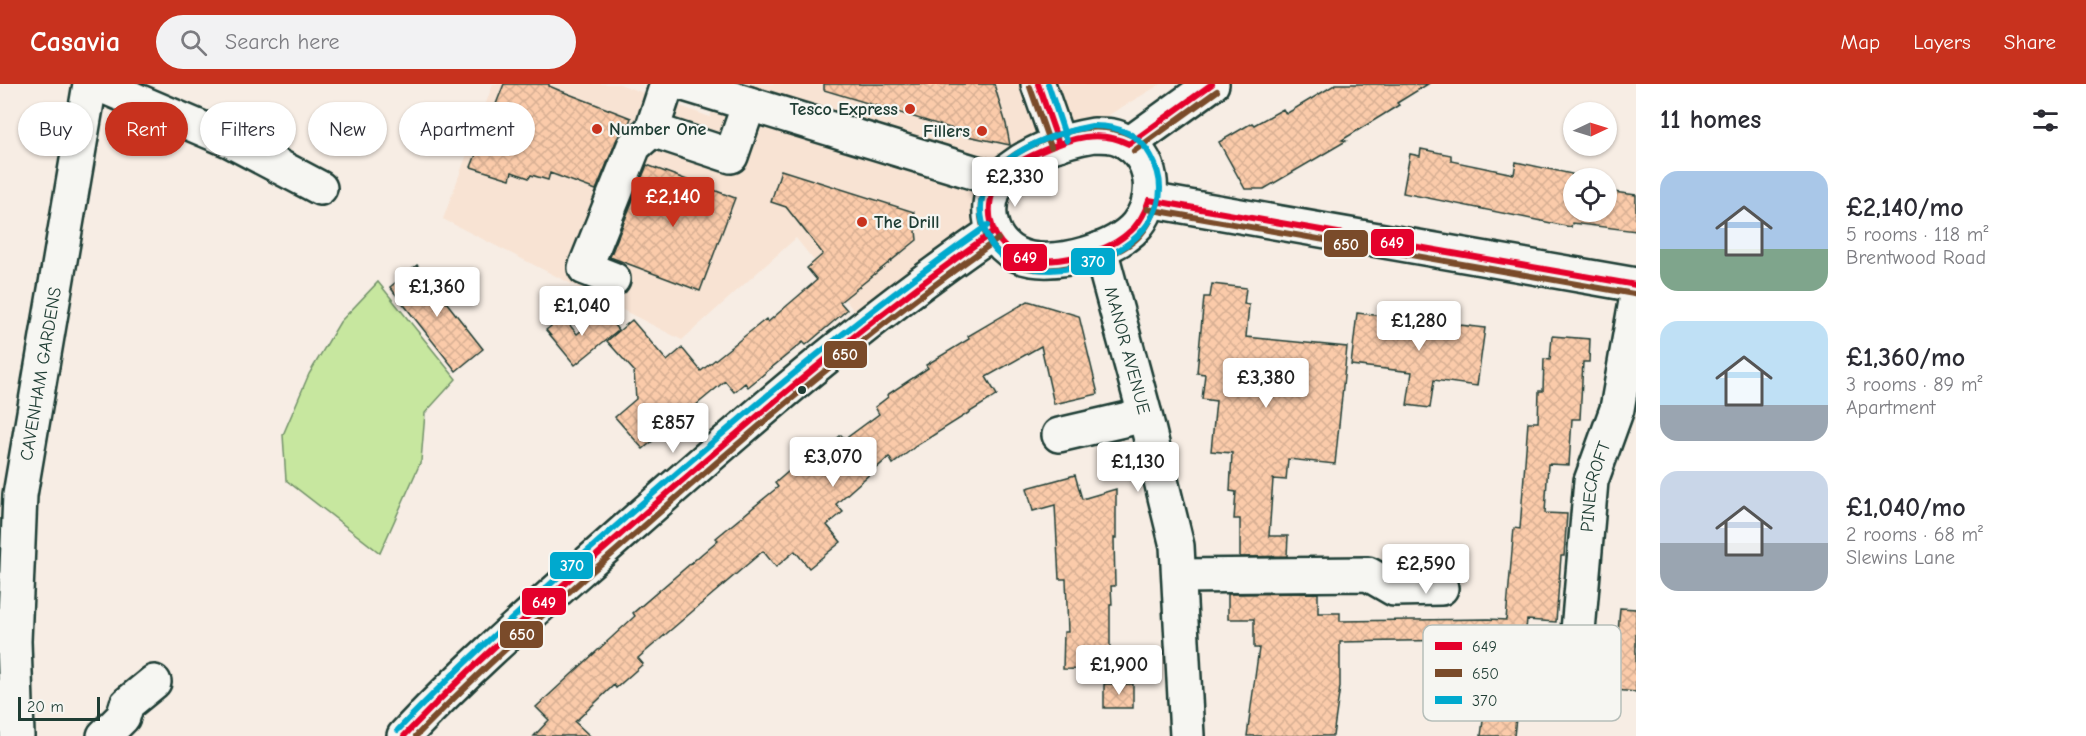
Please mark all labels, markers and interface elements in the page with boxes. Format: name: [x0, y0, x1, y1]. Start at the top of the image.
search box: [156, 15, 576, 69]
text: Casavia: [30, 26, 120, 58]
icon: search: [177, 26, 210, 59]
text: Search here: [225, 29, 340, 55]
text: Map: [1841, 30, 1880, 54]
text: Layers: [1913, 30, 1971, 54]
text: Share: [2004, 30, 2056, 54]
place label: Tesco Express: [790, 99, 898, 120]
chip: Buy: [18, 102, 93, 156]
chip: Rent: [105, 102, 188, 156]
chip: Filters: [200, 102, 296, 156]
chip: New: [308, 102, 387, 156]
chip: Apartment: [399, 102, 535, 156]
marker: Tesco Express: [903, 102, 917, 116]
north arrow: [1563, 102, 1617, 156]
map controls: [1563, 102, 1617, 222]
icon: filters: [2029, 104, 2062, 137]
text: 11 homes: [1660, 105, 1761, 135]
place label: Number One: [609, 119, 707, 140]
place label: Fillers: [923, 121, 970, 142]
marker: Number One: [590, 122, 604, 136]
marker: Fillers: [975, 124, 989, 138]
pin: £2,330: [966, 157, 1064, 208]
text: £2,330: [986, 165, 1044, 188]
button: locate: [1563, 168, 1617, 222]
pin: £2,140: [624, 177, 722, 228]
text: £2,140: [645, 185, 701, 208]
text: £2,140/mo: [1846, 193, 1964, 223]
icon: home: [1708, 195, 1780, 267]
place label: The Drill: [874, 212, 940, 233]
marker: The Drill: [855, 215, 869, 229]
text: 5 rooms · 118 m²: [1846, 223, 1988, 246]
line badge: 649: [1370, 228, 1415, 257]
line badge: 650: [1323, 229, 1369, 258]
text: 649: [1380, 234, 1404, 252]
text: 650: [1333, 236, 1359, 254]
line badge: 649: [1002, 243, 1048, 272]
text: Brentwood Road: [1846, 246, 1986, 269]
line badge: 370: [1070, 247, 1116, 276]
text: 649: [1013, 249, 1037, 267]
text: 370: [1081, 253, 1105, 271]
pin: £1,360: [388, 267, 486, 318]
text: £1,360: [409, 275, 465, 298]
street label: MANOR AVENUE: [1100, 284, 1154, 417]
street label: CAVENHAM GARDENS: [16, 286, 66, 462]
pin: £1,040: [533, 286, 631, 337]
text: £1,040: [553, 294, 611, 317]
pin: £1,280: [1370, 301, 1468, 352]
text: £1,280: [1391, 309, 1447, 332]
line badge: 650: [823, 340, 868, 369]
text: £1,360/mo: [1846, 343, 1965, 373]
icon: home: [1708, 345, 1780, 417]
text: 650: [832, 346, 858, 364]
pin: £3,380: [1217, 358, 1315, 409]
text: £3,380: [1237, 366, 1295, 389]
text: 3 rooms · 89 m²: [1846, 373, 1982, 396]
unlabelled marker: [796, 384, 808, 396]
text: Apartment: [1846, 396, 1936, 419]
pin: £857: [637, 403, 709, 454]
text: £857: [651, 411, 695, 434]
pin: £3,070: [784, 437, 882, 488]
street label: PINECROFT: [1577, 438, 1616, 533]
pin: £1,130: [1089, 442, 1187, 493]
text: £3,070: [804, 445, 862, 468]
text: £1,130: [1111, 450, 1165, 473]
text: £1,040/mo: [1846, 493, 1966, 523]
icon: home: [1708, 495, 1780, 567]
text: 2 rooms · 68 m²: [1846, 523, 1983, 546]
pin: £2,590: [1377, 544, 1475, 595]
text: Slewins Lane: [1846, 546, 1955, 569]
line badge: 370: [549, 551, 594, 580]
text: £2,590: [1396, 552, 1456, 575]
text: 370: [560, 557, 584, 575]
line badge: 649: [521, 587, 567, 616]
text: 649: [532, 594, 556, 612]
line badge: 650: [499, 620, 544, 649]
legend: [1423, 625, 1621, 721]
text: 650: [509, 626, 535, 644]
text: 649: [1472, 638, 1497, 656]
pin: £1,900: [1070, 645, 1168, 696]
text: £1,900: [1090, 653, 1148, 676]
text: 650: [1472, 665, 1499, 683]
text: 370: [1472, 692, 1497, 710]
scale bar: [18, 694, 100, 722]
text: 20 m: [27, 698, 64, 716]

